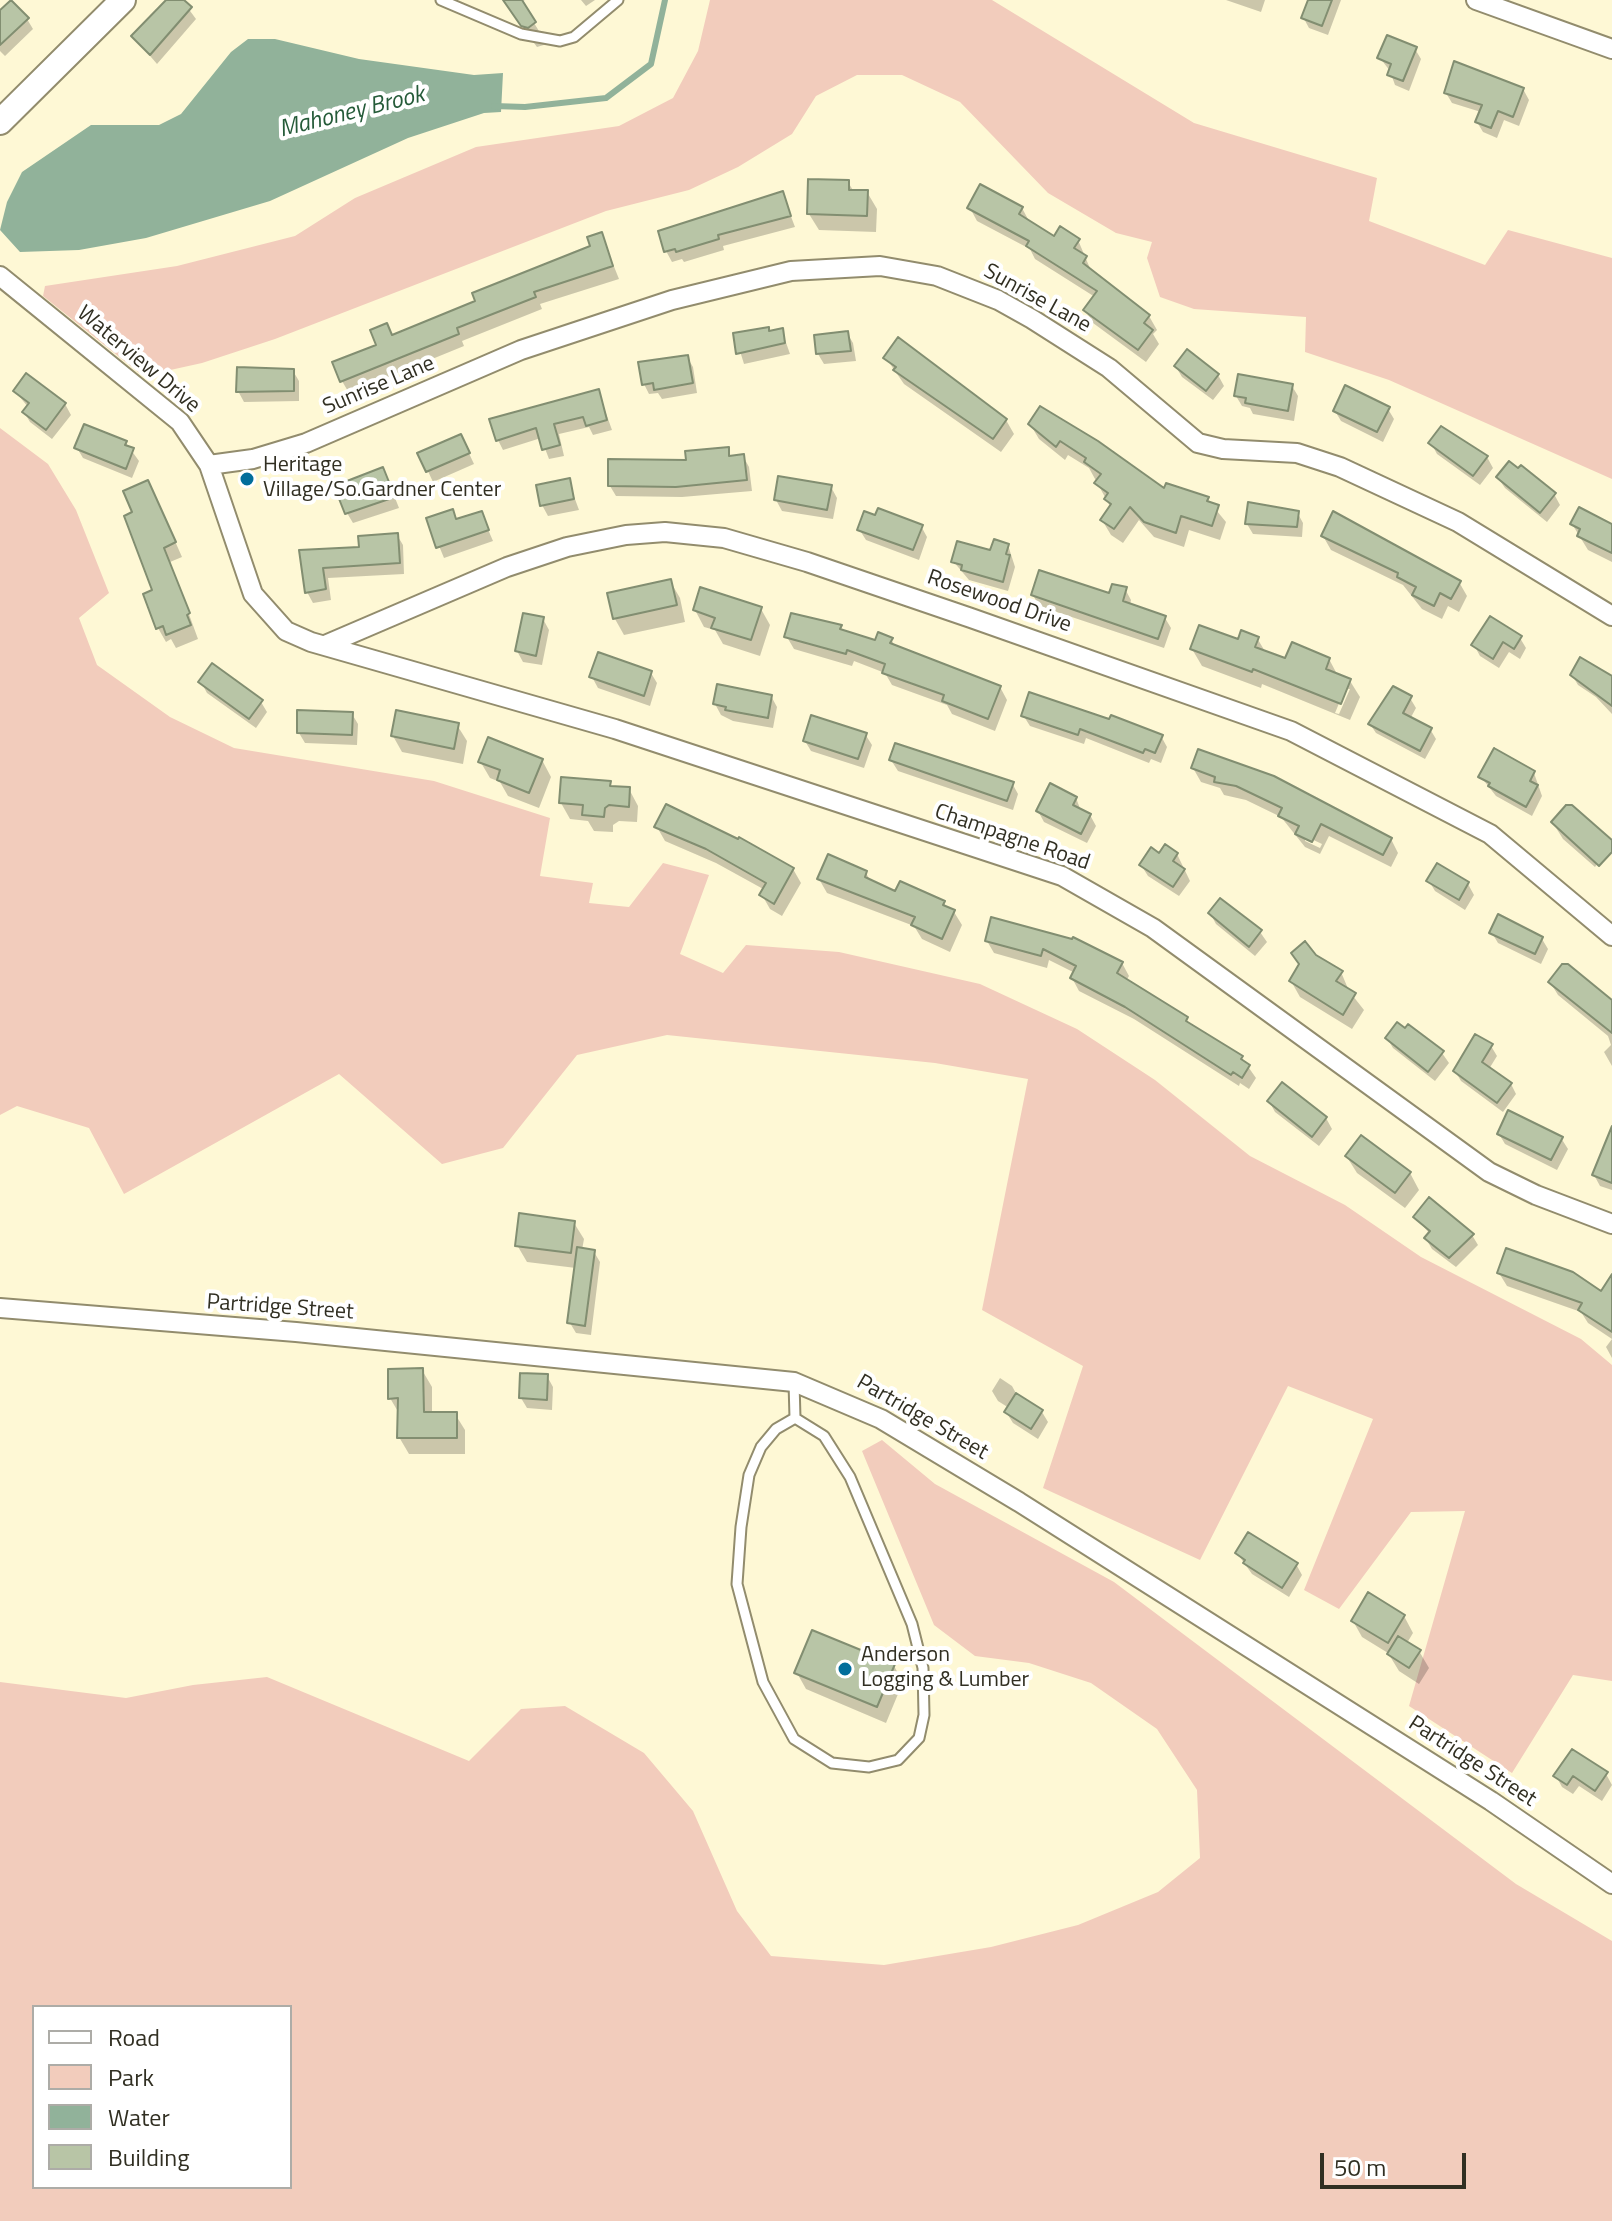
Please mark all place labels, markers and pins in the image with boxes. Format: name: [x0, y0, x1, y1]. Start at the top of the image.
place label: Heritage Village/So.Gardner Center: [263, 453, 501, 504]
marker: Heritage Village/So.Gardner Center: [238, 470, 256, 488]
place label: Anderson Logging & Lumber: [861, 1643, 1029, 1694]
marker: Anderson Logging & Lumber: [836, 1660, 854, 1678]

